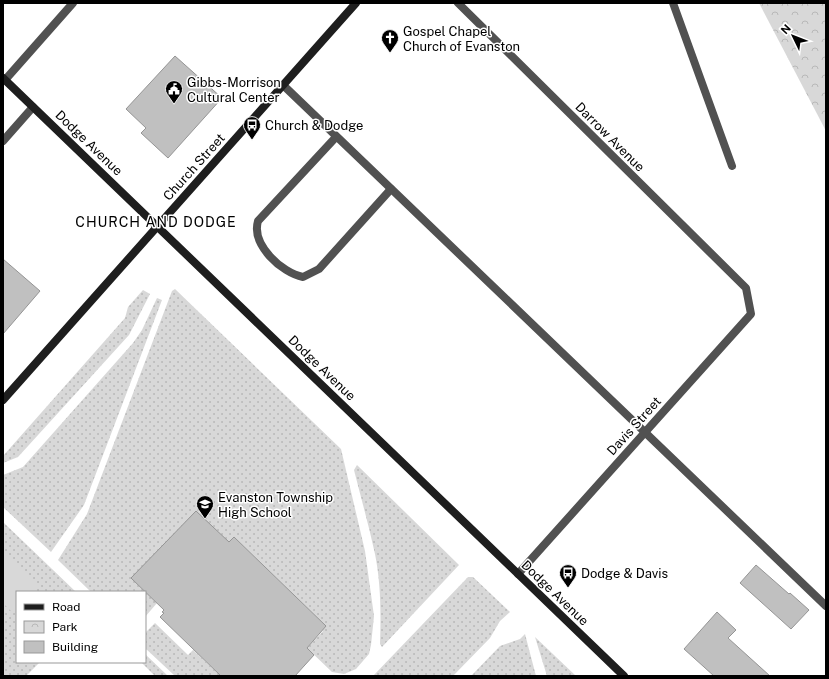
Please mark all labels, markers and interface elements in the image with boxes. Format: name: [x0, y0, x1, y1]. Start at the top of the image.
north arrow: [773, 16, 813, 56]
text: N: [778, 22, 793, 36]
place label: Gospel Chapel Church of Evanston: [403, 24, 520, 54]
church icon: Gospel Chapel Church of Evanston: [380, 28, 400, 53]
place label: Gibbs-Morrison Cultural Center: [187, 75, 281, 105]
public building icon: Gibbs-Morrison Cultural Center: [164, 79, 184, 104]
street label: Darrow Avenue: [572, 99, 648, 175]
street label: Dodge Avenue: [52, 107, 126, 179]
bus stop icon: Church & Dodge: [242, 115, 262, 140]
place label: Church & Dodge: [265, 118, 363, 133]
street label: Church Street: [160, 131, 228, 203]
district label: CHURCH AND DODGE: [75, 214, 237, 230]
street label: Dodge Avenue: [285, 332, 359, 404]
street label: Davis Street: [604, 394, 664, 458]
place label: Evanston Township High School: [218, 490, 333, 520]
school or university icon: Evanston Township High School: [195, 494, 215, 519]
street label: Dodge Avenue: [518, 557, 592, 629]
bus stop icon: Dodge & Davis: [558, 563, 578, 588]
place label: Dodge & Davis: [581, 566, 668, 581]
legend: [16, 591, 146, 663]
text: Road: [52, 600, 80, 614]
text: Park: [52, 620, 78, 634]
text: Building: [52, 640, 98, 654]

